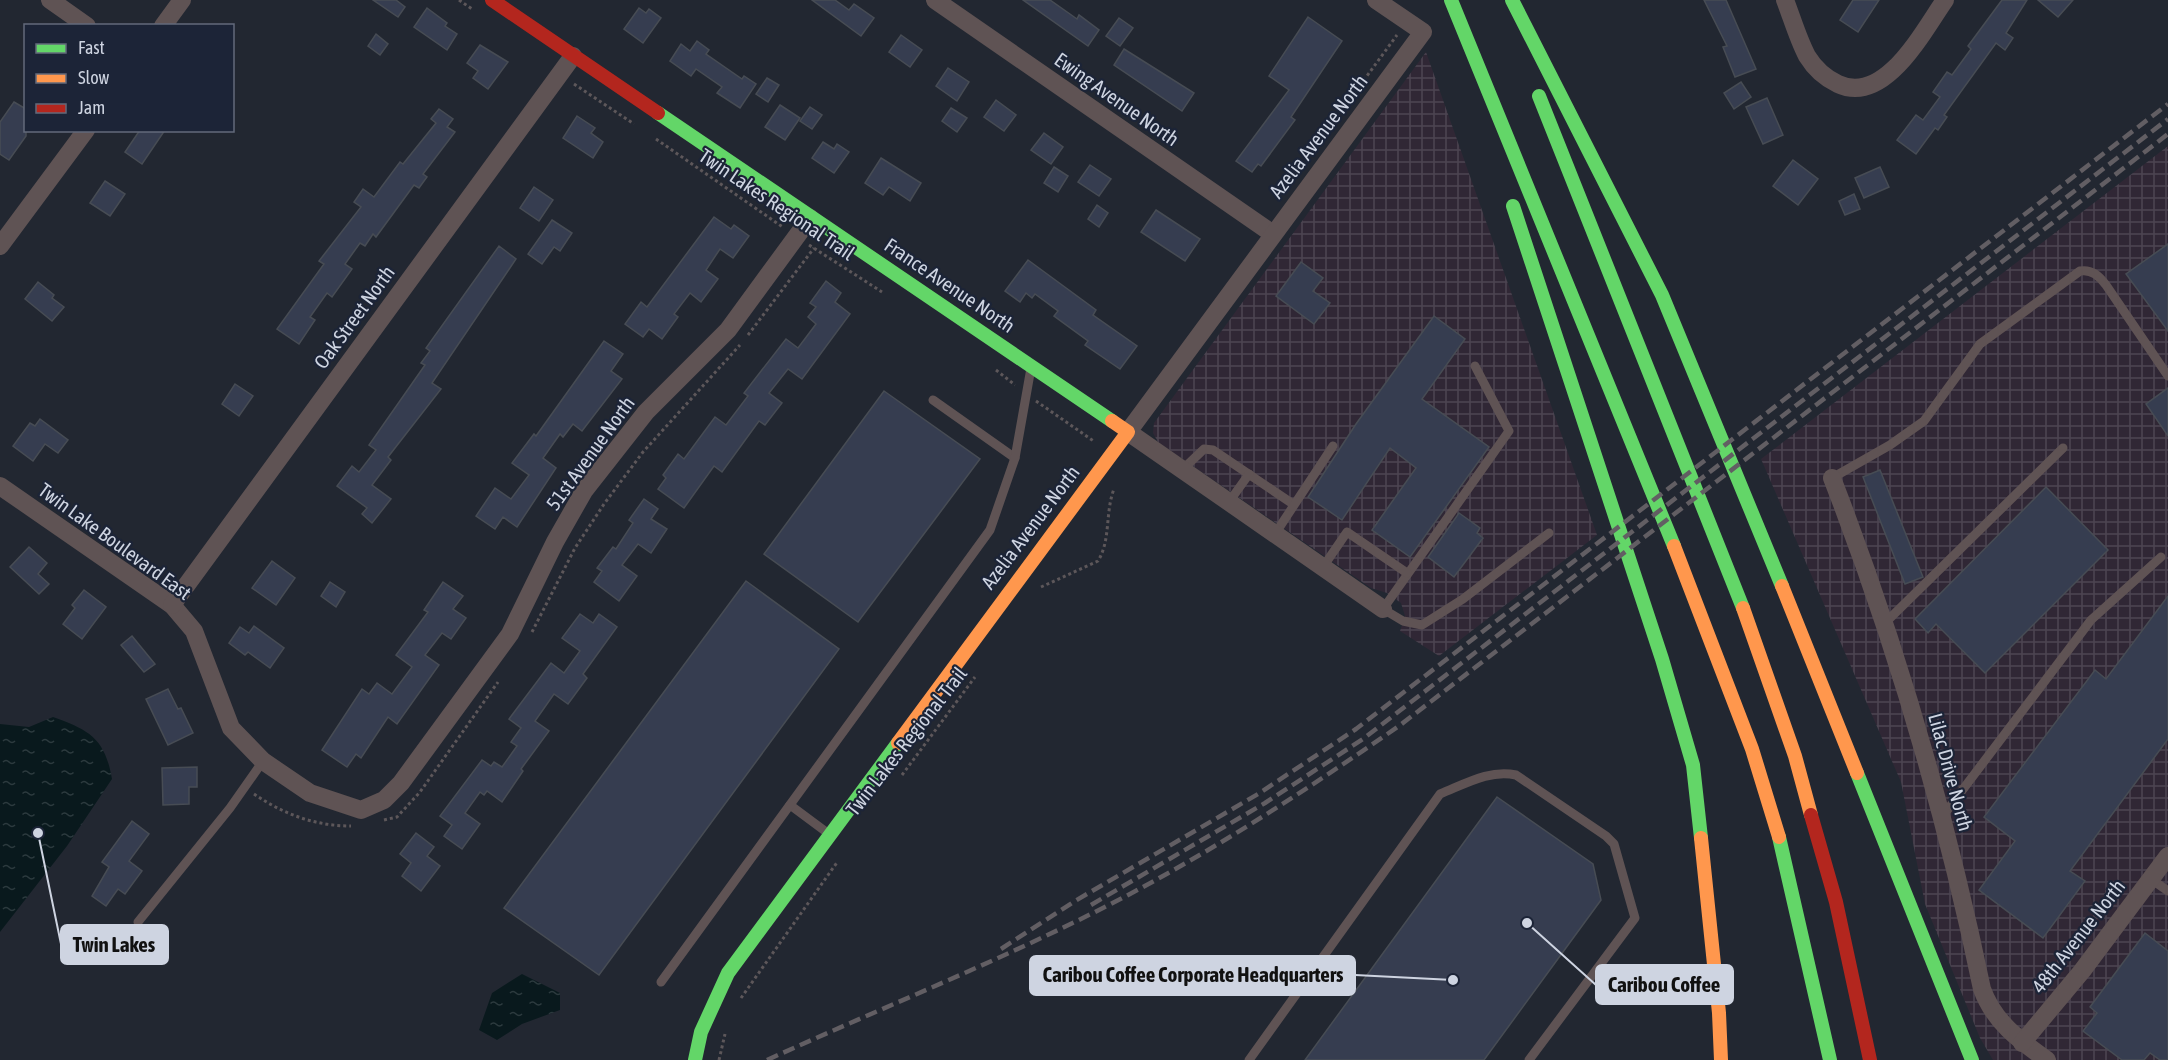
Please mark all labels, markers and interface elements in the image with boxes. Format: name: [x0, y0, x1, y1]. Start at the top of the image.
legend: [24, 24, 234, 132]
text: Fast: [78, 37, 105, 58]
street label: Ewing Avenue North: [1050, 48, 1184, 150]
text: Slow: [78, 67, 109, 88]
street label: Azelia Avenue North: [1264, 70, 1372, 202]
text: Jam: [78, 97, 105, 118]
street label: Twin Lakes Regional Trail: [695, 144, 860, 265]
street label: France Avenue North: [881, 233, 1019, 337]
street label: Oak Street North: [309, 261, 399, 373]
street label: 51st Avenue North: [541, 392, 639, 514]
street label: Azelia Avenue North: [976, 461, 1084, 593]
street label: Twin Lake Boulevard East: [34, 478, 196, 604]
street label: Twin Lakes Regional Trail: [841, 662, 972, 820]
street label: Lilac Drive North: [1924, 711, 1978, 833]
street label: 48th Avenue North: [2027, 875, 2129, 997]
callout: Twin Lakes: [61, 925, 168, 964]
text: Twin Lakes: [73, 932, 156, 956]
callout: Caribou Coffee Corporate Headquarters: [1030, 956, 1355, 995]
text: Caribou Coffee Corporate Headquarters: [1042, 962, 1344, 986]
callout: Caribou Coffee: [1596, 965, 1733, 1004]
text: Caribou Coffee: [1608, 972, 1720, 996]

